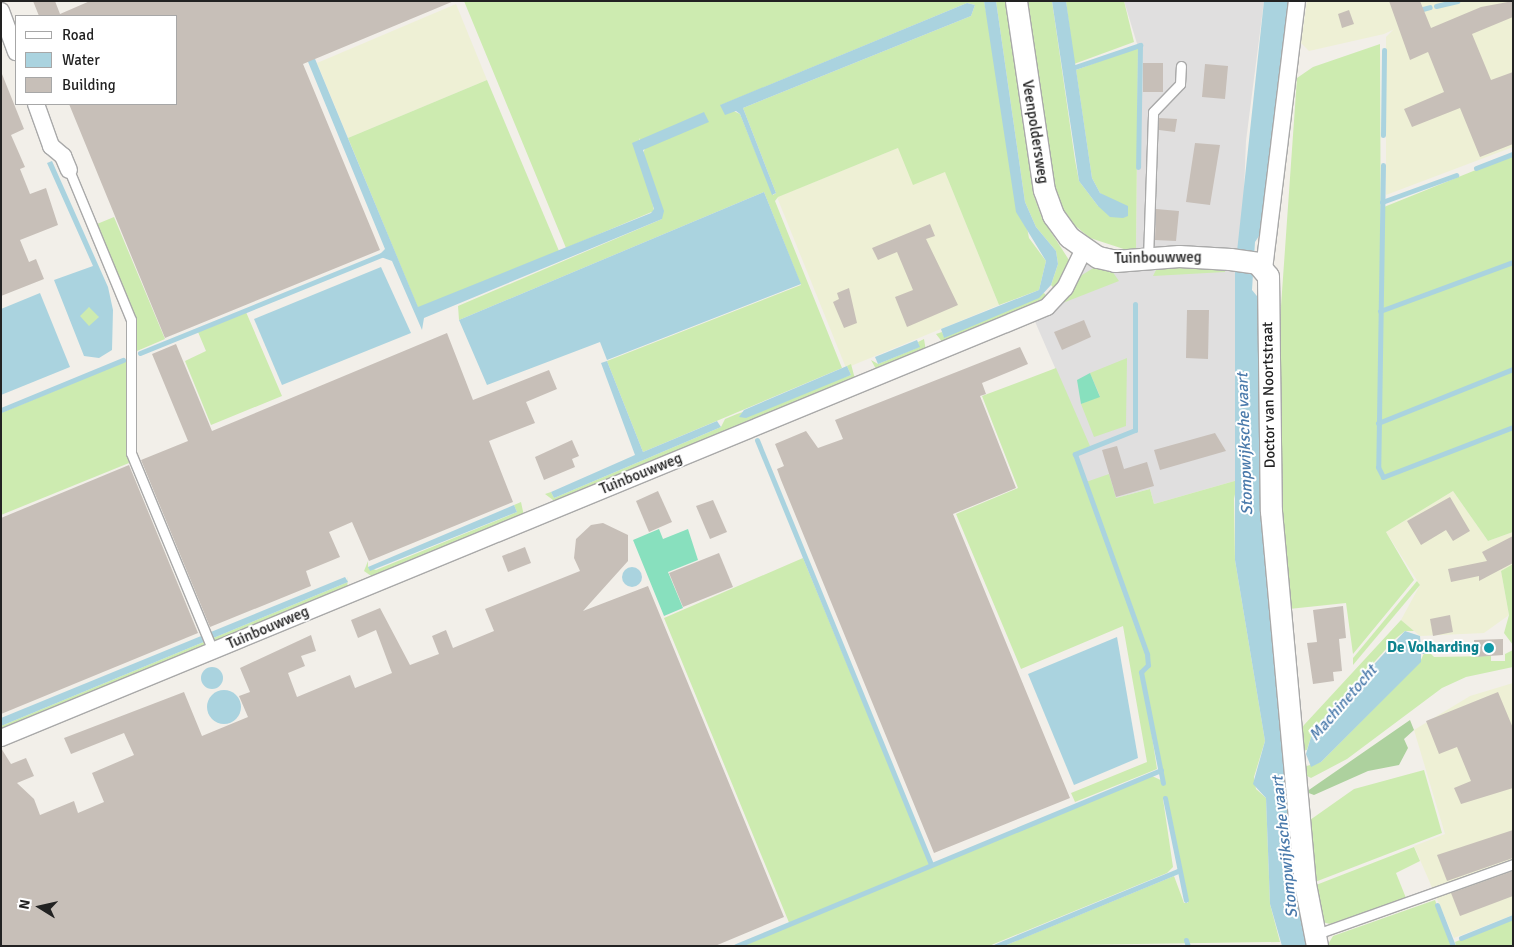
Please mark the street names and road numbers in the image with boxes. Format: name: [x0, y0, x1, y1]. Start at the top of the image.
street label: Veenpoldersweg: [1018, 79, 1052, 185]
street label: Tuinbouwweg: [1114, 248, 1202, 268]
street label: Doctor van Noortstraat: [1259, 322, 1279, 468]
street label: Tuinbouwweg: [597, 449, 685, 499]
street label: Tuinbouwweg: [224, 603, 312, 653]

